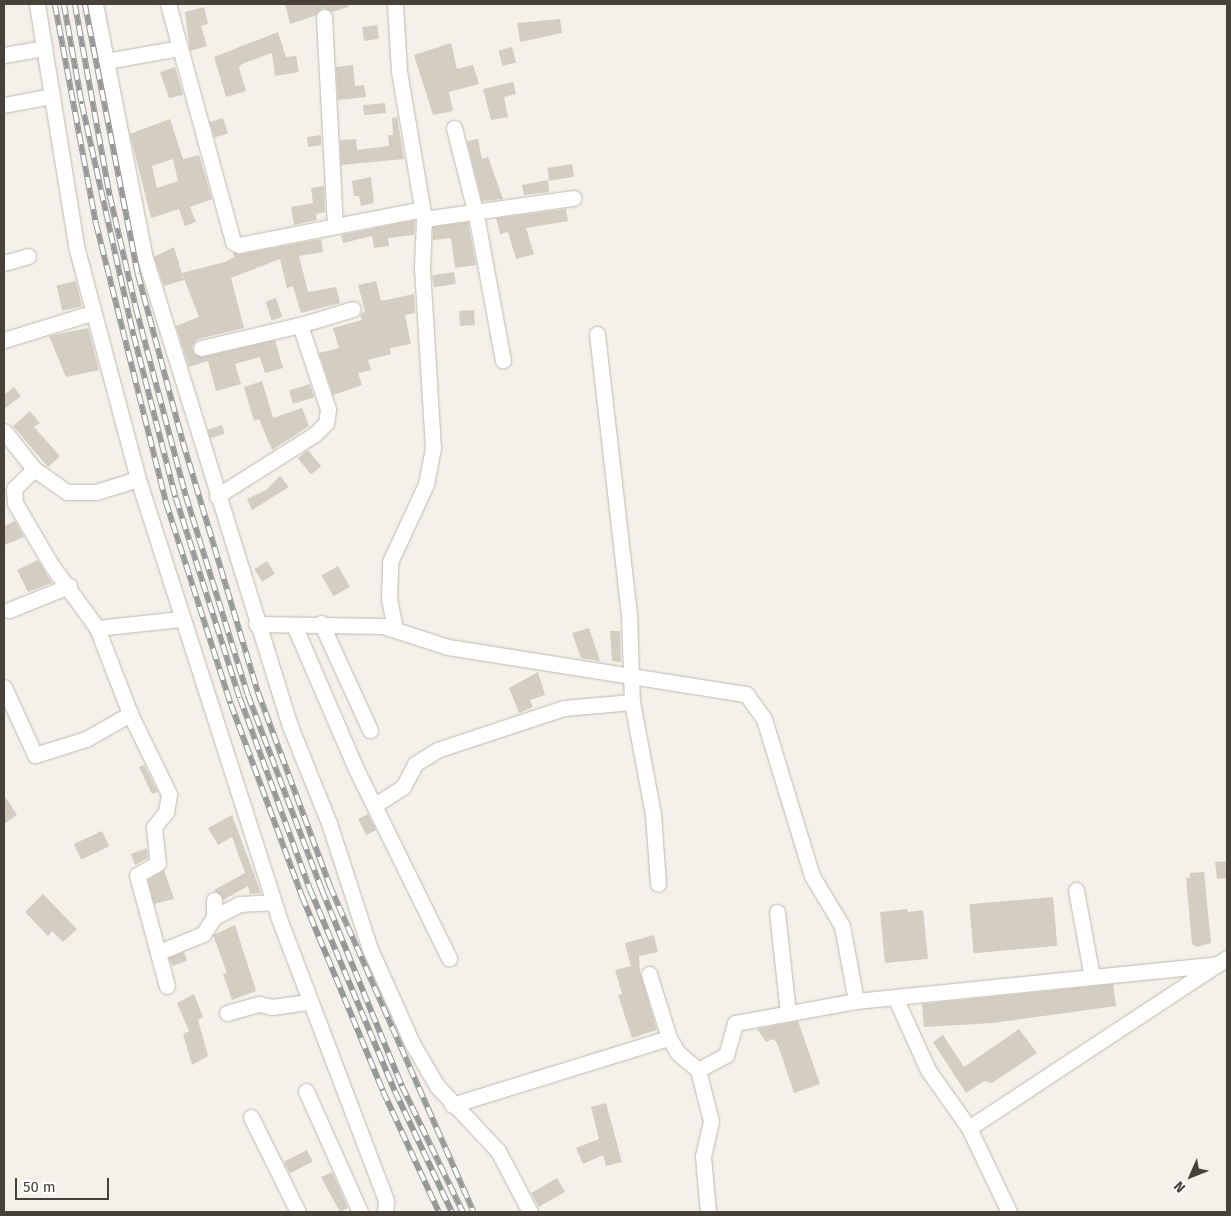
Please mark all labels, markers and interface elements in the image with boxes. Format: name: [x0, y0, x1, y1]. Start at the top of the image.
north arrow: [1166, 1151, 1216, 1201]
scale bar: [18, 1168, 111, 1200]
text: 50 m: [23, 1178, 56, 1196]
text: N: [1171, 1178, 1189, 1196]

